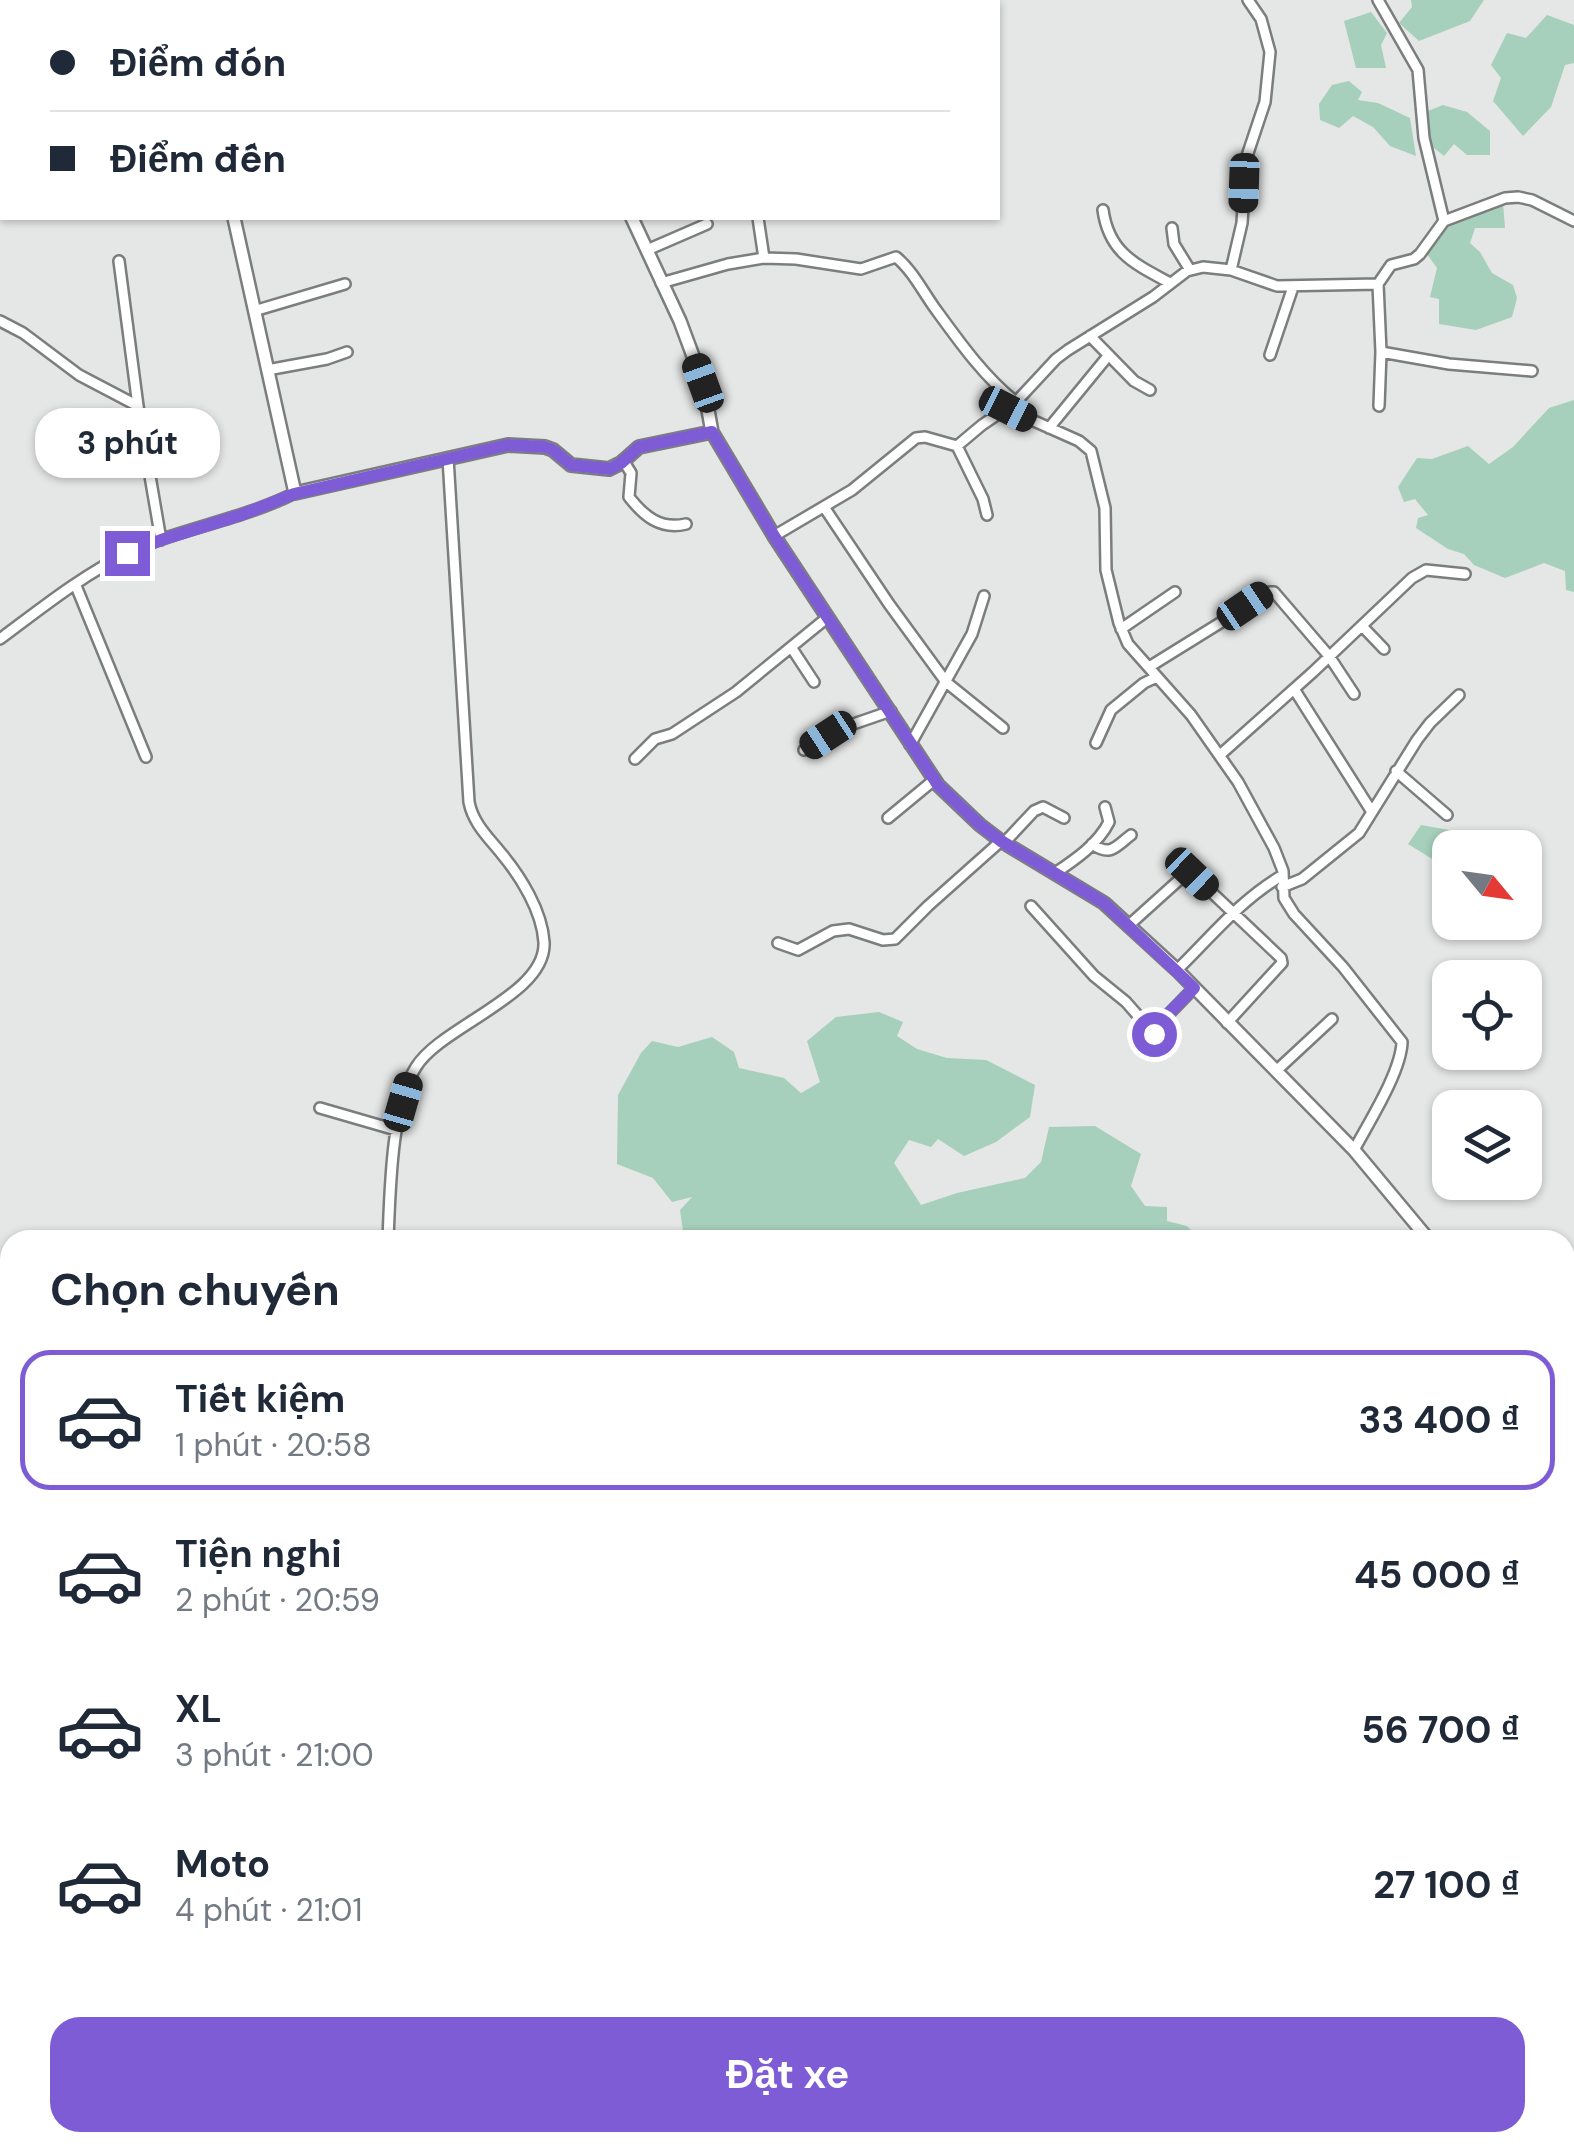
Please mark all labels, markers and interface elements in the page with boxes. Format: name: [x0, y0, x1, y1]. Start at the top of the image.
text: Điểm đón: [110, 38, 286, 88]
text: Điểm đến: [110, 134, 286, 184]
car: [1228, 152, 1260, 214]
car: [679, 350, 727, 416]
car: [974, 382, 1042, 436]
callout: 3 phút: [34, 408, 220, 478]
text: 3 phút: [77, 422, 178, 464]
route end: [105, 531, 150, 576]
car: [1212, 577, 1278, 635]
car: [795, 706, 861, 764]
north arrow: [1432, 830, 1542, 940]
map controls: [1432, 830, 1542, 1200]
car: [1160, 842, 1224, 906]
button: locate: [1432, 960, 1542, 1070]
route start: [1132, 1012, 1177, 1057]
car: [380, 1069, 426, 1135]
button: layers: [1432, 1090, 1542, 1200]
text: Chọn chuyến: [50, 1260, 340, 1319]
text: Tiết kiệm: [175, 1374, 345, 1424]
icon: car: [55, 1375, 145, 1465]
text: 33 400 ₫: [1359, 1395, 1520, 1445]
text: 1 phút · 20:58: [175, 1424, 372, 1466]
text: Tiện nghi: [175, 1529, 342, 1579]
icon: car: [55, 1530, 145, 1620]
text: 45 000 ₫: [1354, 1550, 1520, 1600]
text: 2 phút · 20:59: [175, 1579, 380, 1621]
text: XL: [175, 1684, 222, 1734]
icon: car: [55, 1685, 145, 1775]
text: 56 700 ₫: [1361, 1705, 1520, 1755]
text: 3 phút · 21:00: [175, 1734, 374, 1776]
text: Moto: [175, 1839, 270, 1889]
icon: car: [55, 1840, 145, 1930]
text: 27 100 ₫: [1373, 1860, 1520, 1910]
text: 4 phút · 21:01: [175, 1889, 362, 1931]
button: Đặt xe: [50, 2017, 1525, 2132]

